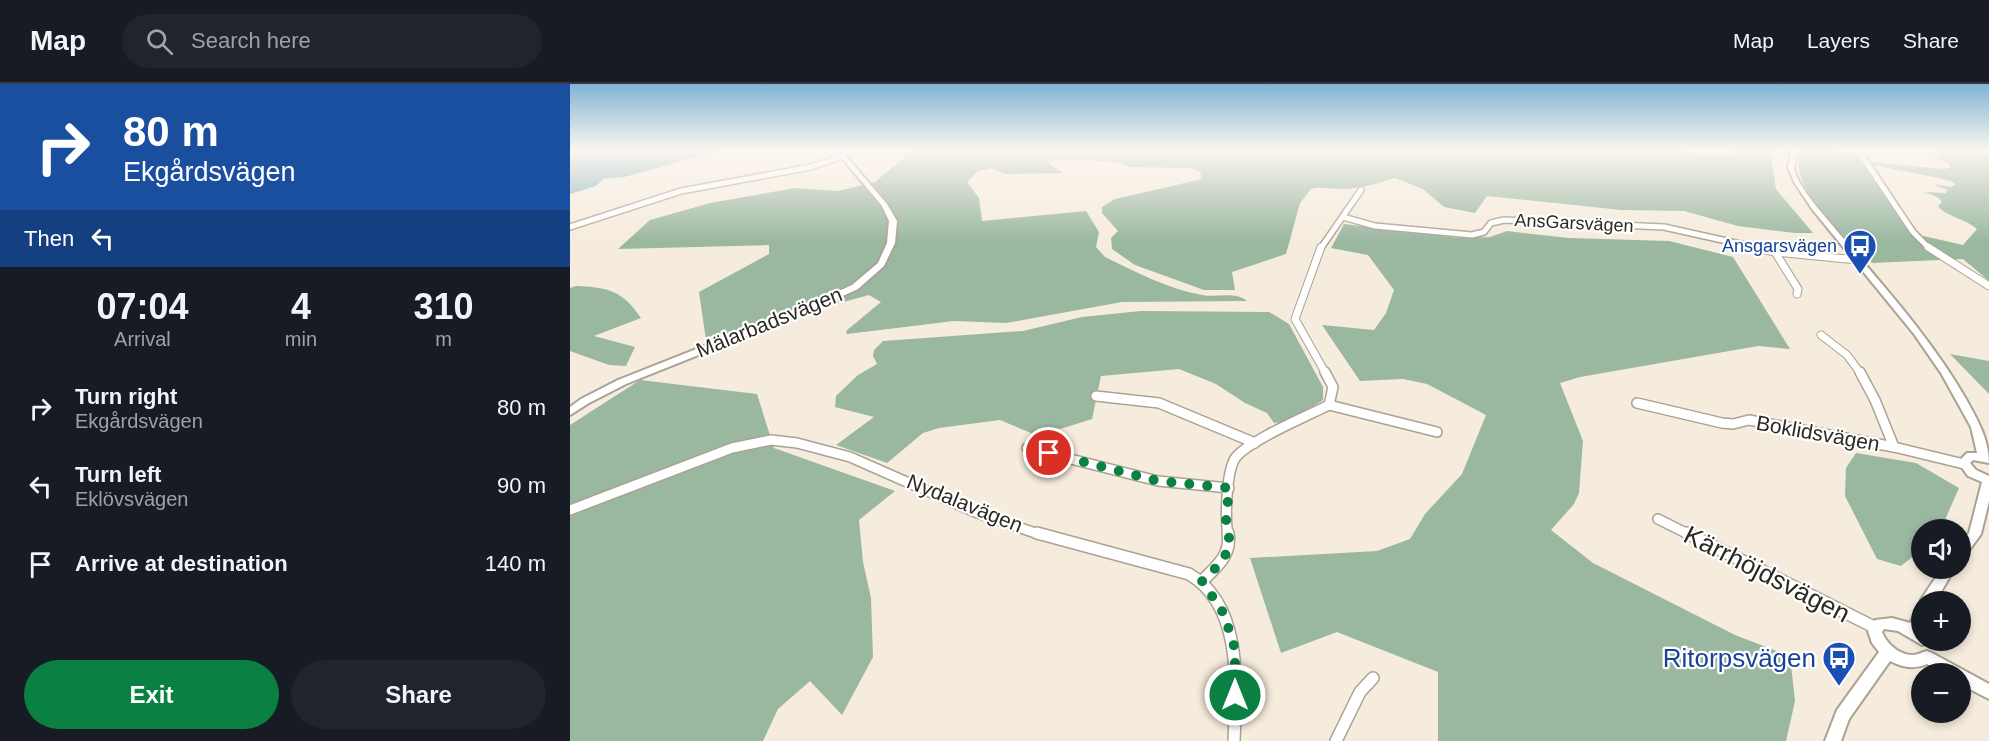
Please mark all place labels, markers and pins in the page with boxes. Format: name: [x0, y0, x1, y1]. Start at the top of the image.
bus stop icon: Ansgarsvägen: [1842, 228, 1878, 275]
place label: Ansgarsvägen: [1722, 236, 1837, 256]
pin: [1023, 427, 1074, 478]
bus stop icon: Ritorpsvägen: [1821, 640, 1857, 687]
place label: Ritorpsvägen: [1663, 643, 1816, 673]

